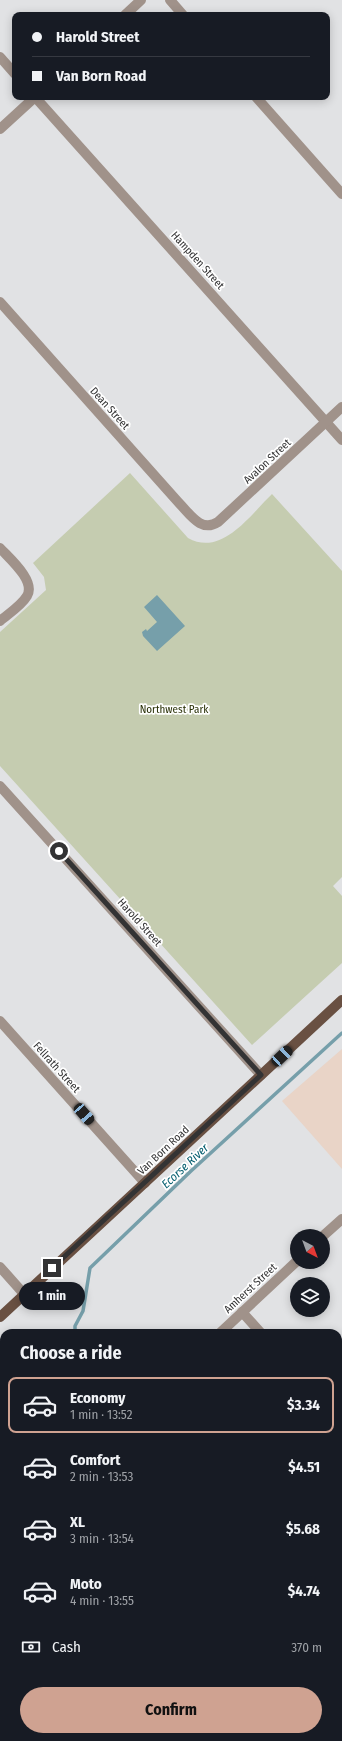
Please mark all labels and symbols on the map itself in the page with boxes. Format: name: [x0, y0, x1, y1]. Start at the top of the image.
street label: Hampden Street: [168, 229, 227, 292]
street label: Dean Street: [87, 384, 132, 433]
street label: Avalon Street: [241, 436, 294, 487]
park label: Northwest Park: [140, 703, 209, 716]
route start: [50, 842, 68, 860]
street label: Harold Street: [115, 896, 165, 949]
street label: Fellrath Street: [31, 1039, 83, 1096]
car: [269, 1043, 295, 1069]
car: [72, 1101, 96, 1127]
street label: Van Born Road: [135, 1123, 192, 1178]
water label: Ecorse River: [159, 1140, 212, 1191]
north arrow: [290, 1229, 330, 1269]
route end: [43, 1259, 61, 1277]
street label: Amherst Street: [221, 1260, 280, 1316]
callout: 1 min: [19, 1282, 85, 1310]

